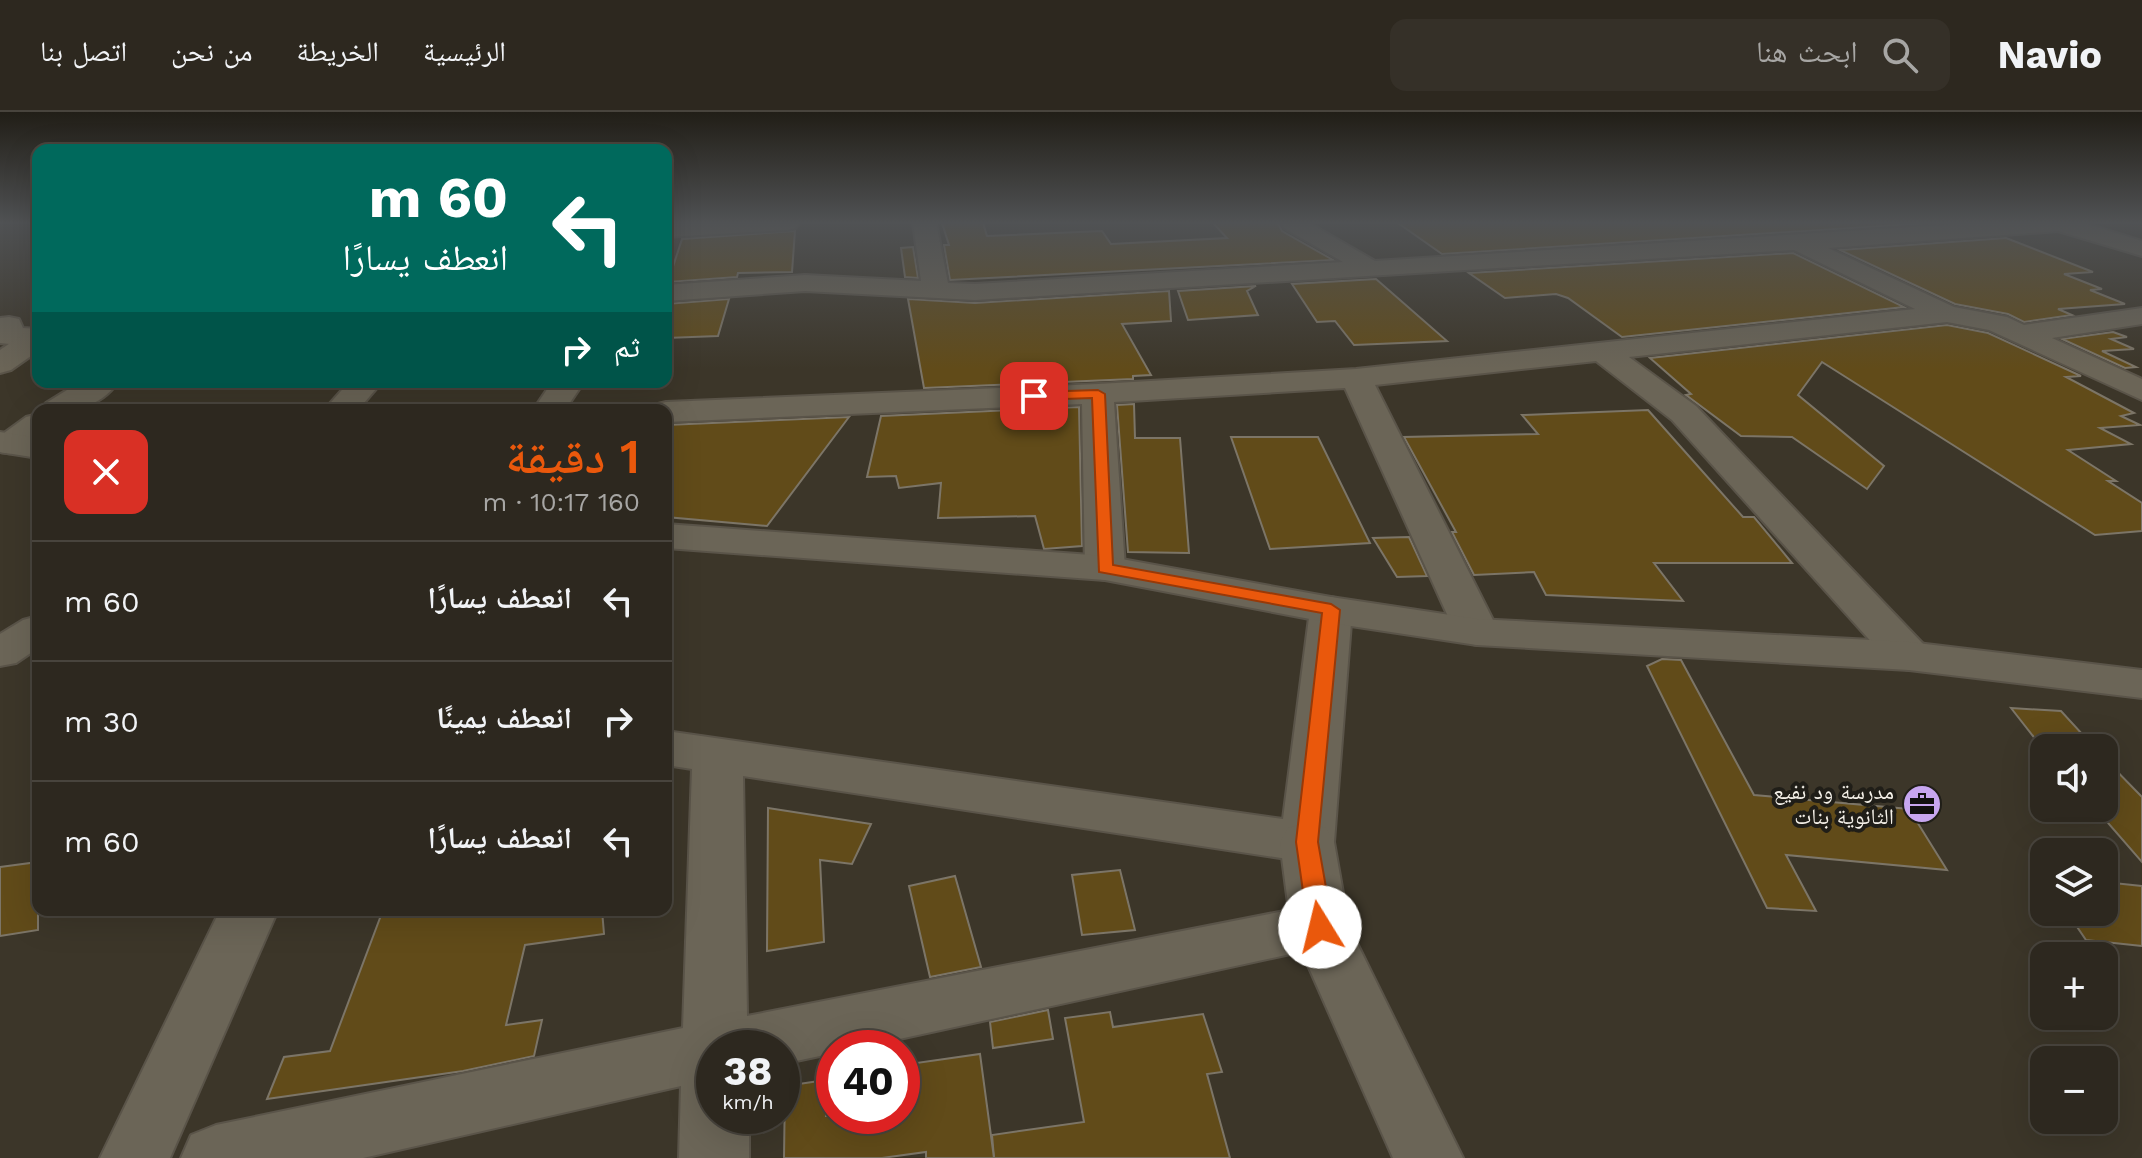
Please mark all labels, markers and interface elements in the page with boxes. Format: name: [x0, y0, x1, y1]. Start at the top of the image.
search box: [1390, 19, 1950, 91]
icon: search: [1878, 33, 1922, 77]
text: Navio: [1998, 33, 2102, 77]
text: ابحث هنا: [1756, 34, 1858, 69]
text: اتصل بنا: [40, 35, 127, 68]
text: من نحن: [171, 35, 253, 68]
text: الخريطة: [297, 35, 379, 68]
text: الرئيسية: [423, 35, 506, 68]
text: 60 m: [369, 165, 508, 231]
icon: left: [536, 176, 640, 280]
text: انعطف يسارًا: [343, 237, 508, 279]
icon: right: [554, 328, 598, 372]
text: ثم: [614, 329, 640, 364]
pin: [1000, 362, 1068, 430]
icon: arrive: [1012, 374, 1056, 418]
text: 1 دقيقة: [506, 428, 640, 485]
button: close: [64, 430, 148, 514]
text: 160 m · 10:17: [482, 487, 640, 517]
icon: left: [596, 579, 640, 623]
text: انعطف يسارًا: [427, 580, 572, 615]
text: 60 m: [64, 584, 140, 619]
icon: right: [596, 699, 640, 743]
text: انعطف يمينًا: [436, 700, 572, 735]
text: 30 m: [64, 704, 139, 739]
map controls: [2030, 734, 2118, 1134]
button: sound: [2030, 734, 2118, 822]
place label: مدرسة ود نفيع الثانوية بنات: [1773, 779, 1894, 829]
office icon: مدرسة ود نفيع الثانوية بنات: [1901, 783, 1943, 825]
icon: left: [596, 819, 640, 863]
text: انعطف يسارًا: [427, 820, 572, 855]
text: 60 m: [64, 824, 140, 859]
button: layers: [2030, 838, 2118, 926]
position arrow: [1278, 885, 1362, 969]
button: +: [2030, 942, 2118, 1030]
speed limit sign: 40: [816, 1030, 920, 1134]
button: −: [2030, 1046, 2118, 1134]
text: 38: [724, 1048, 772, 1095]
text: km/h: [722, 1090, 774, 1114]

